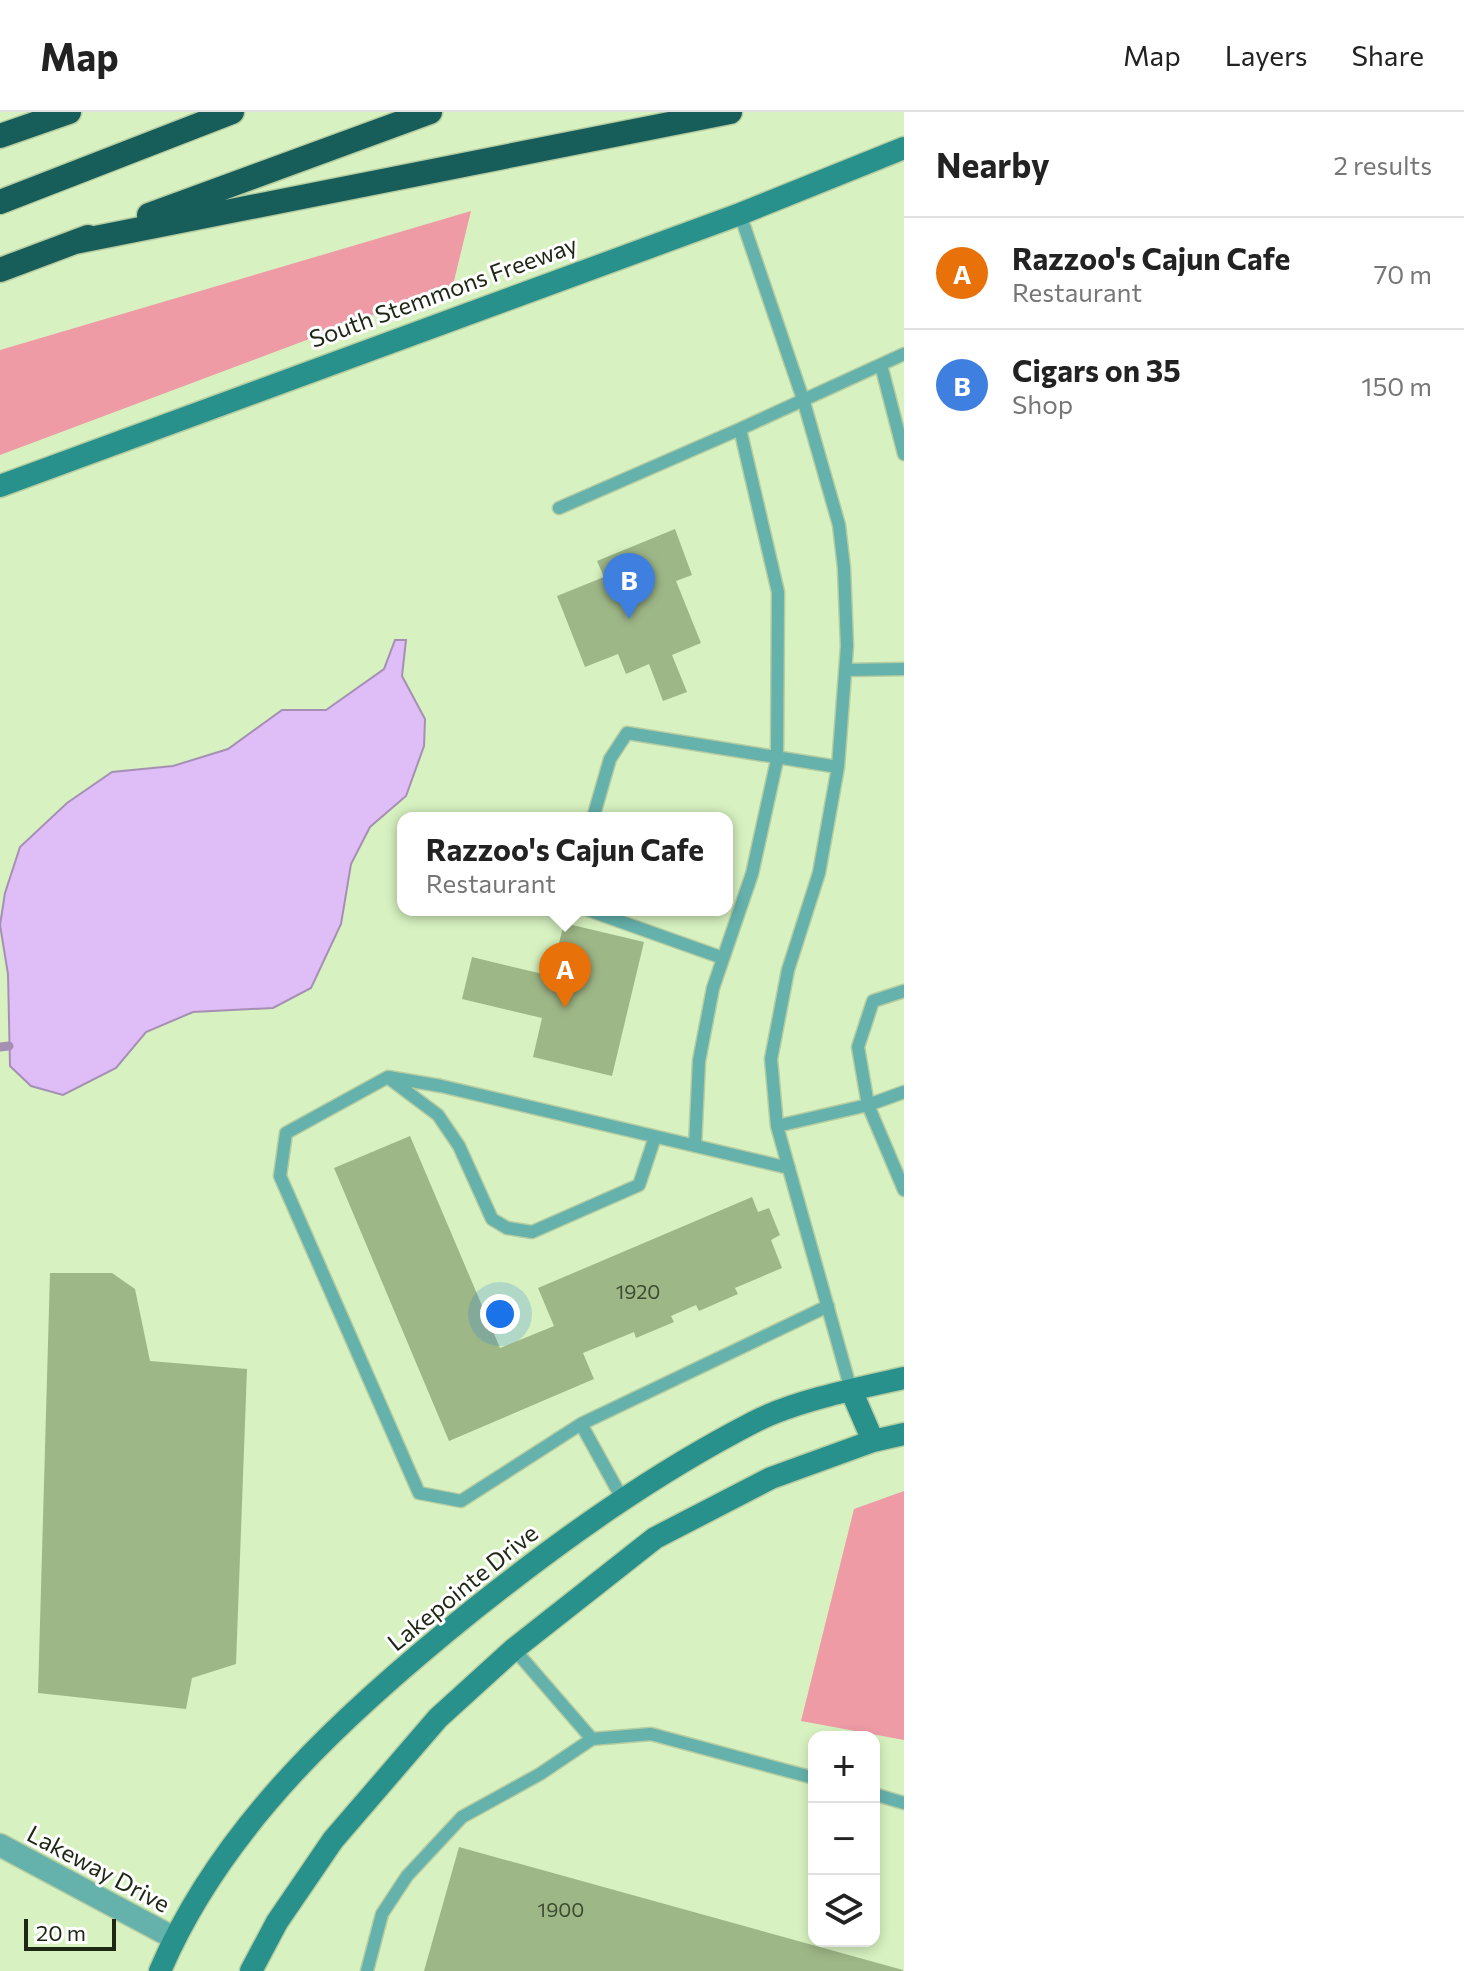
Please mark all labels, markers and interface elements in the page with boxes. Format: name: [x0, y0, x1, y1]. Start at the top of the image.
text: Map: [40, 32, 119, 79]
text: Map: [1123, 38, 1181, 72]
text: Layers: [1225, 38, 1307, 72]
text: Share: [1351, 38, 1424, 72]
text: Nearby: [936, 143, 1050, 185]
text: 2 results: [1334, 149, 1432, 180]
street label: South Stemmons Freeway: [305, 229, 581, 353]
text: Razzoo's Cajun Cafe: [1012, 239, 1290, 276]
text: A: [953, 258, 971, 289]
text: 70 m: [1374, 258, 1432, 289]
text: Restaurant: [1012, 276, 1142, 307]
text: Cigars on 35: [1012, 351, 1181, 388]
text: B: [953, 370, 971, 401]
text: 150 m: [1361, 370, 1432, 401]
text: Shop: [1012, 388, 1073, 419]
pin: B: [603, 553, 655, 619]
popup: [397, 812, 733, 916]
text: Razzoo's Cajun Cafe: [426, 830, 704, 867]
text: Restaurant: [426, 867, 556, 898]
pin: A: [539, 942, 591, 1008]
house number: 1920: [616, 1279, 660, 1303]
your location: [480, 1294, 520, 1334]
street label: Lakepointe Drive: [381, 1518, 543, 1656]
map controls: [808, 1731, 880, 1947]
button: +: [808, 1731, 880, 1803]
button: −: [808, 1803, 880, 1875]
street label: Lakeway Drive: [23, 1818, 175, 1918]
button: layers: [808, 1875, 880, 1947]
house number: 1900: [538, 1897, 584, 1921]
scale bar: [24, 1915, 116, 1951]
text: 20 m: [36, 1919, 86, 1946]

